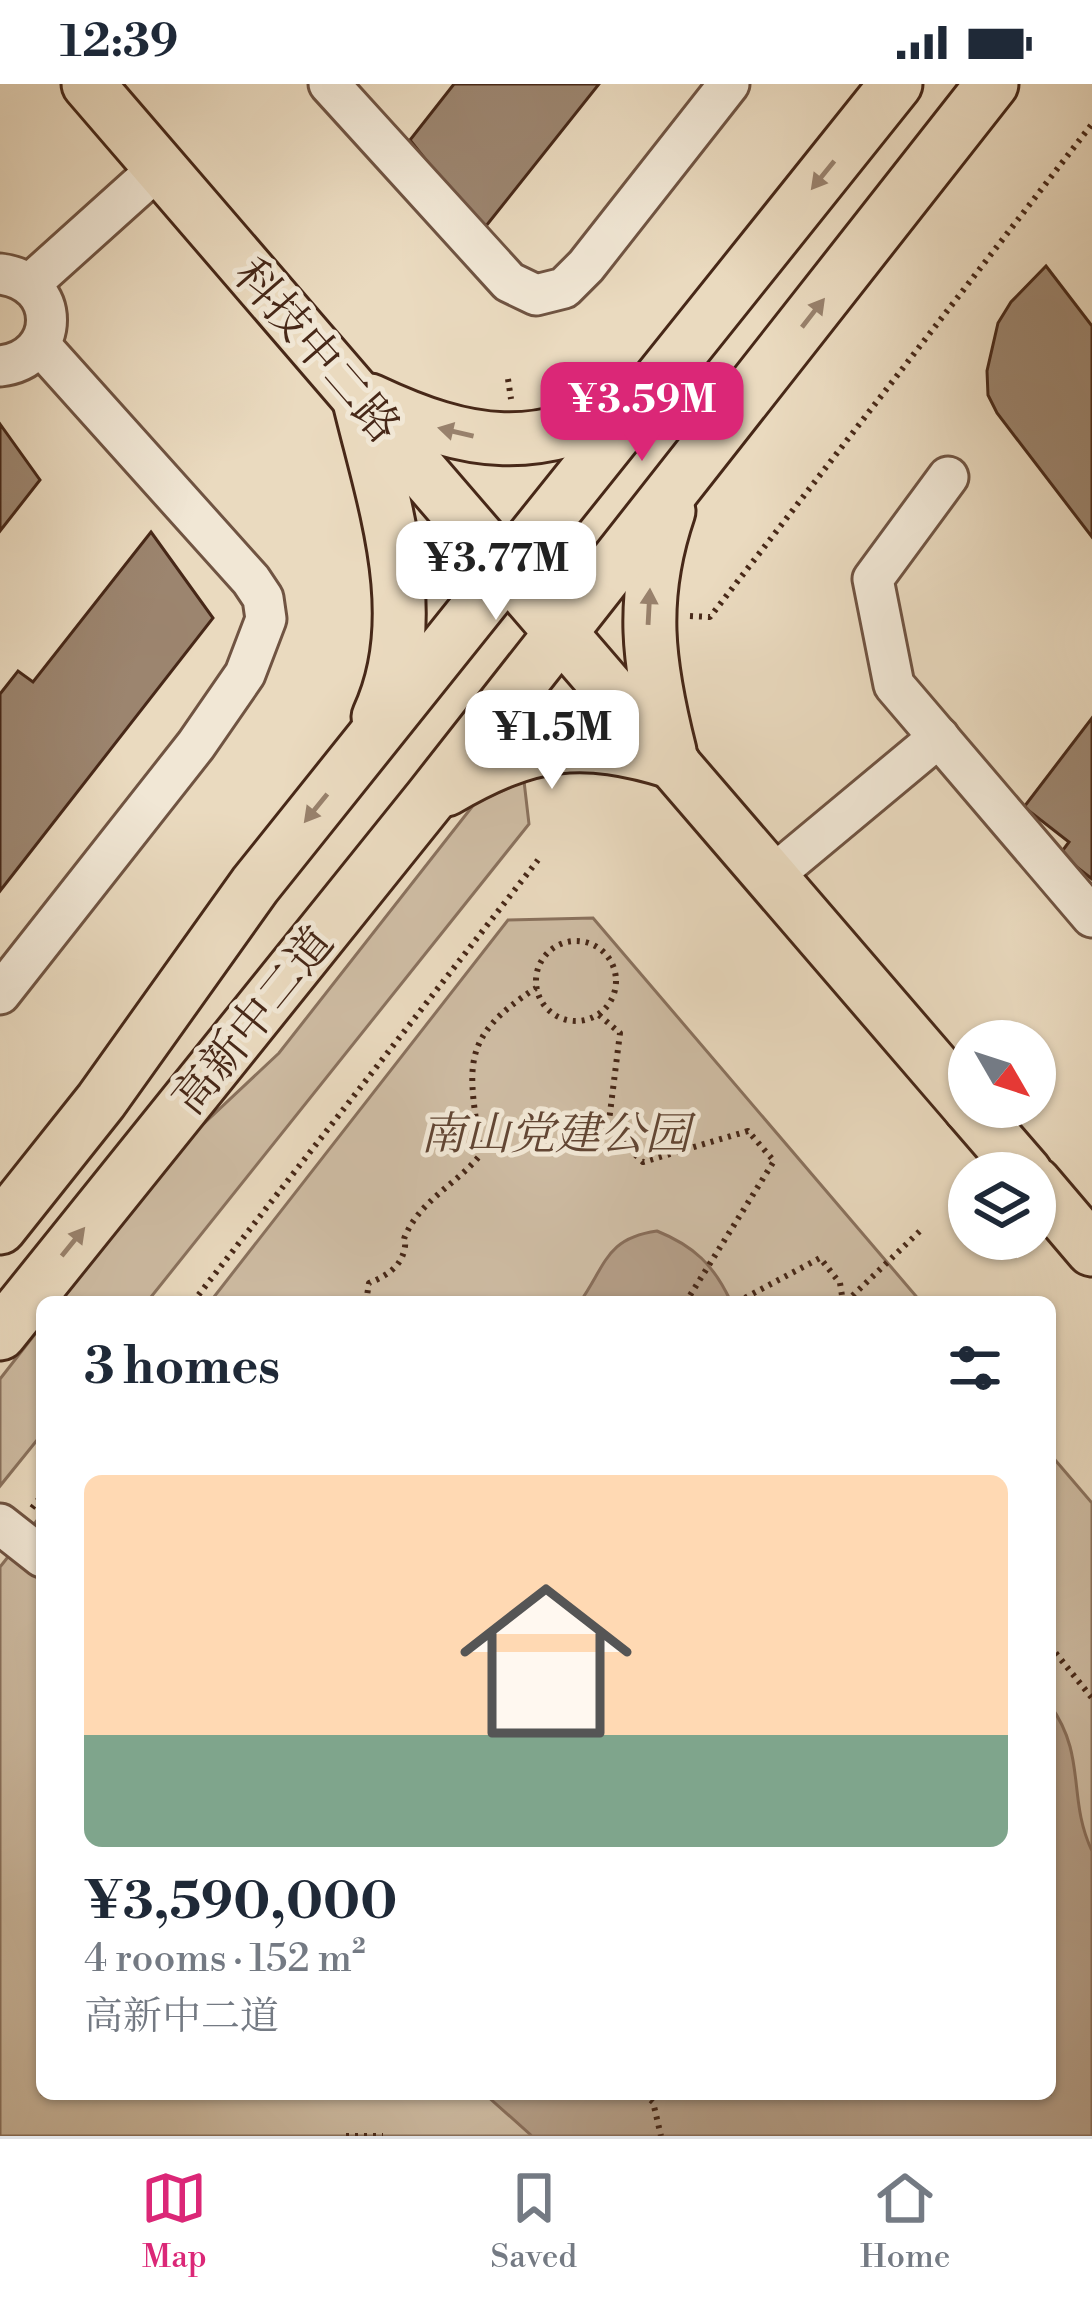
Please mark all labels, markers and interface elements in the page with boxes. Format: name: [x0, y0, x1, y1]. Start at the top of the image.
text: 12:39: [60, 14, 178, 71]
one-way arrow: [811, 160, 836, 191]
street label: 科技中二路: [221, 248, 411, 455]
one-way arrow: [800, 297, 825, 328]
pin: ¥3.59M: [544, 362, 740, 464]
text: ¥3.59M: [568, 376, 716, 425]
one-way arrow: [438, 422, 475, 441]
pin: ¥3.77M: [398, 521, 594, 623]
text: ¥3.77M: [423, 535, 569, 584]
one-way arrow: [639, 588, 658, 625]
pin: ¥1.5M: [468, 690, 636, 792]
text: ¥1.5M: [492, 704, 612, 753]
one-way arrow: [304, 792, 330, 823]
street label: 高新中二道: [161, 916, 347, 1127]
north arrow: [948, 1020, 1056, 1128]
map controls: [948, 1020, 1056, 1260]
park label: 南山党建公园: [420, 1107, 696, 1164]
button: layers: [948, 1152, 1056, 1260]
one-way arrow: [60, 1227, 85, 1258]
icon: filters: [942, 1335, 1008, 1401]
text: 3 homes: [84, 1336, 280, 1400]
icon: home: [438, 1553, 654, 1769]
text: ¥3,590,000: [84, 1871, 397, 1935]
text: 4 rooms · 152 m²: [84, 1935, 366, 1984]
text: 高新中二道: [84, 1993, 279, 2042]
tab: Map: [141, 2165, 207, 2278]
tab: Saved: [490, 2165, 577, 2278]
tab: Home: [860, 2165, 951, 2278]

